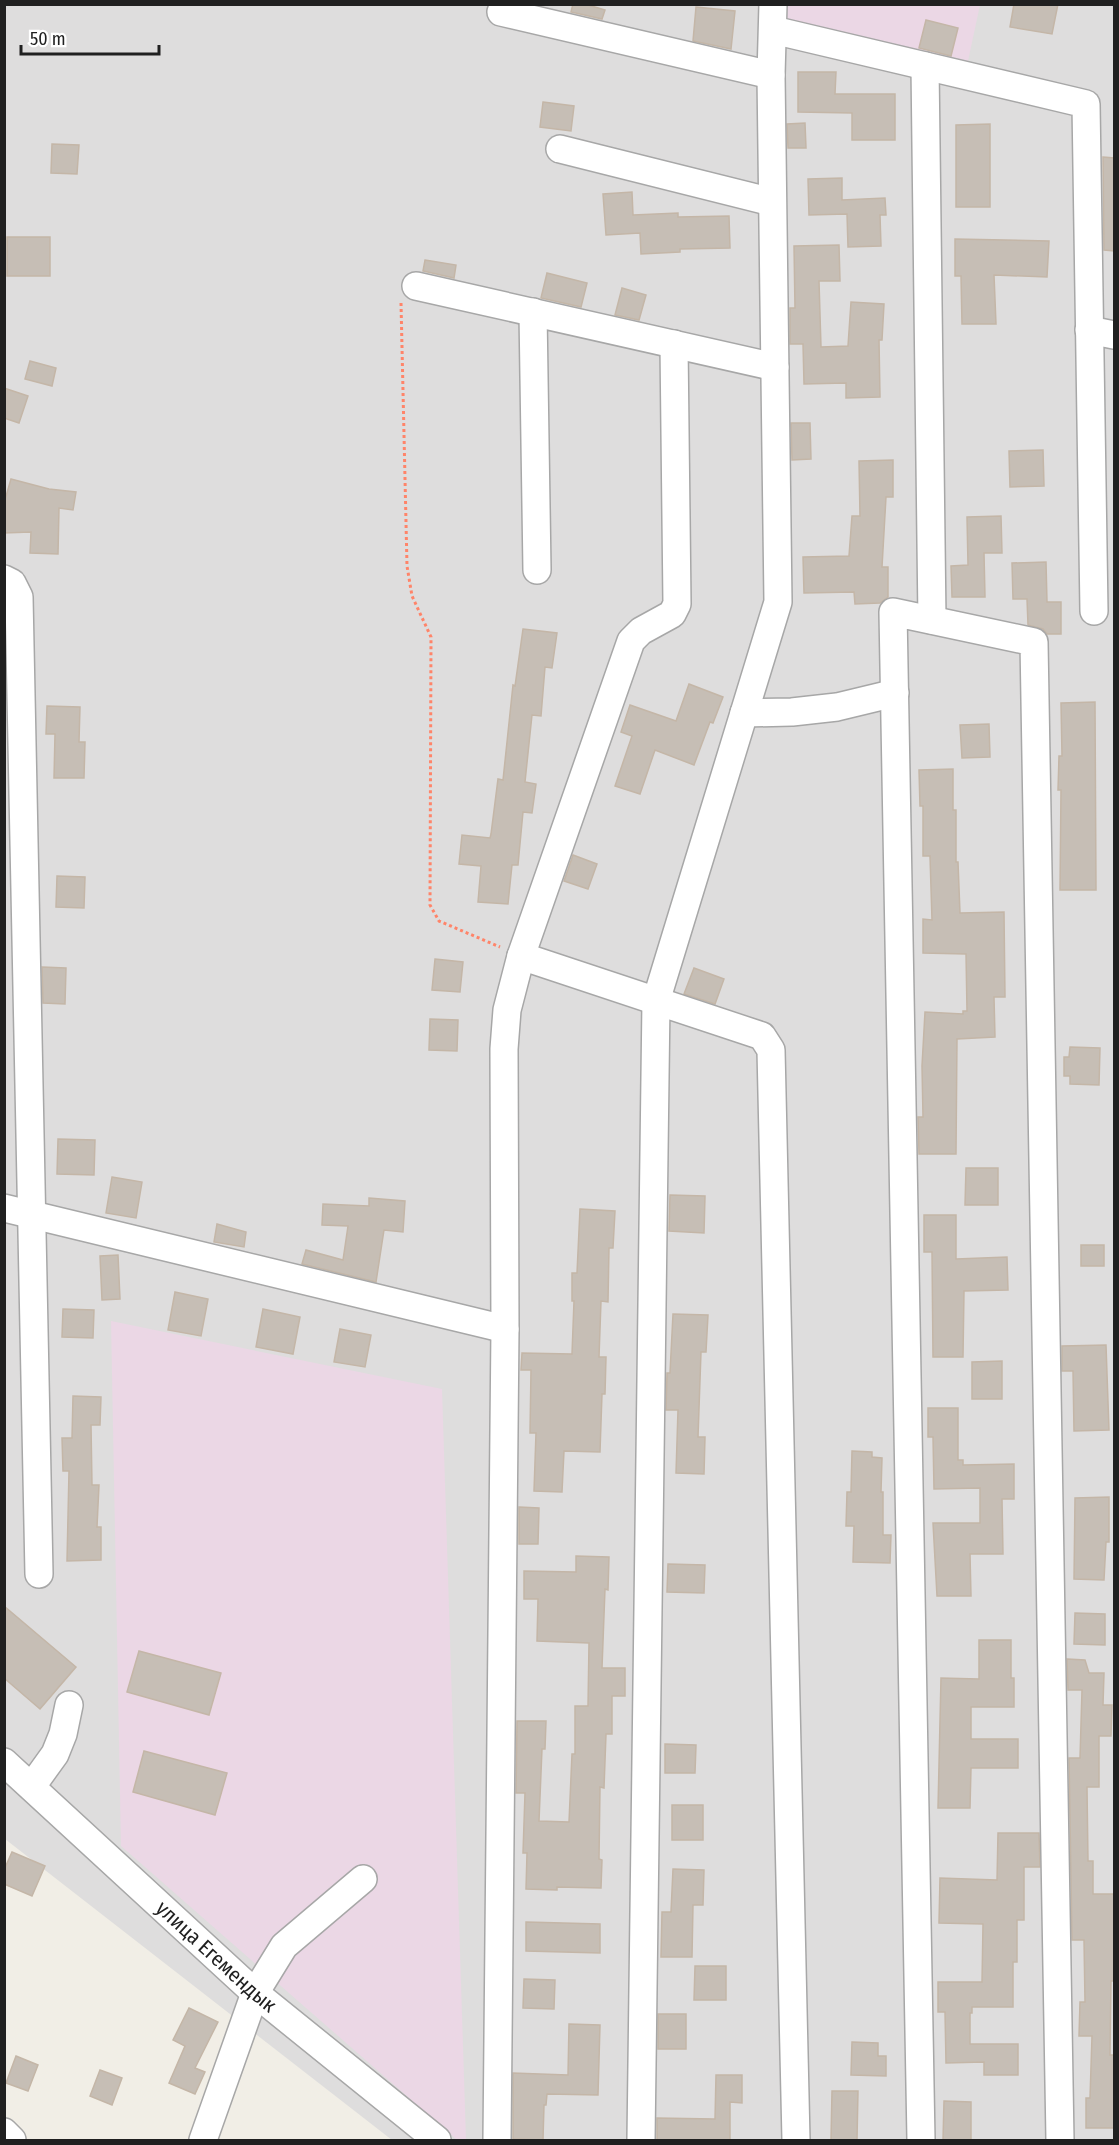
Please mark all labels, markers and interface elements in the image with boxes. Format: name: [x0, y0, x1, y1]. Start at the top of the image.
scale bar: [21, 18, 159, 56]
text: 50 m: [30, 28, 66, 50]
street label: улица Егемендык: [150, 1895, 282, 2018]

